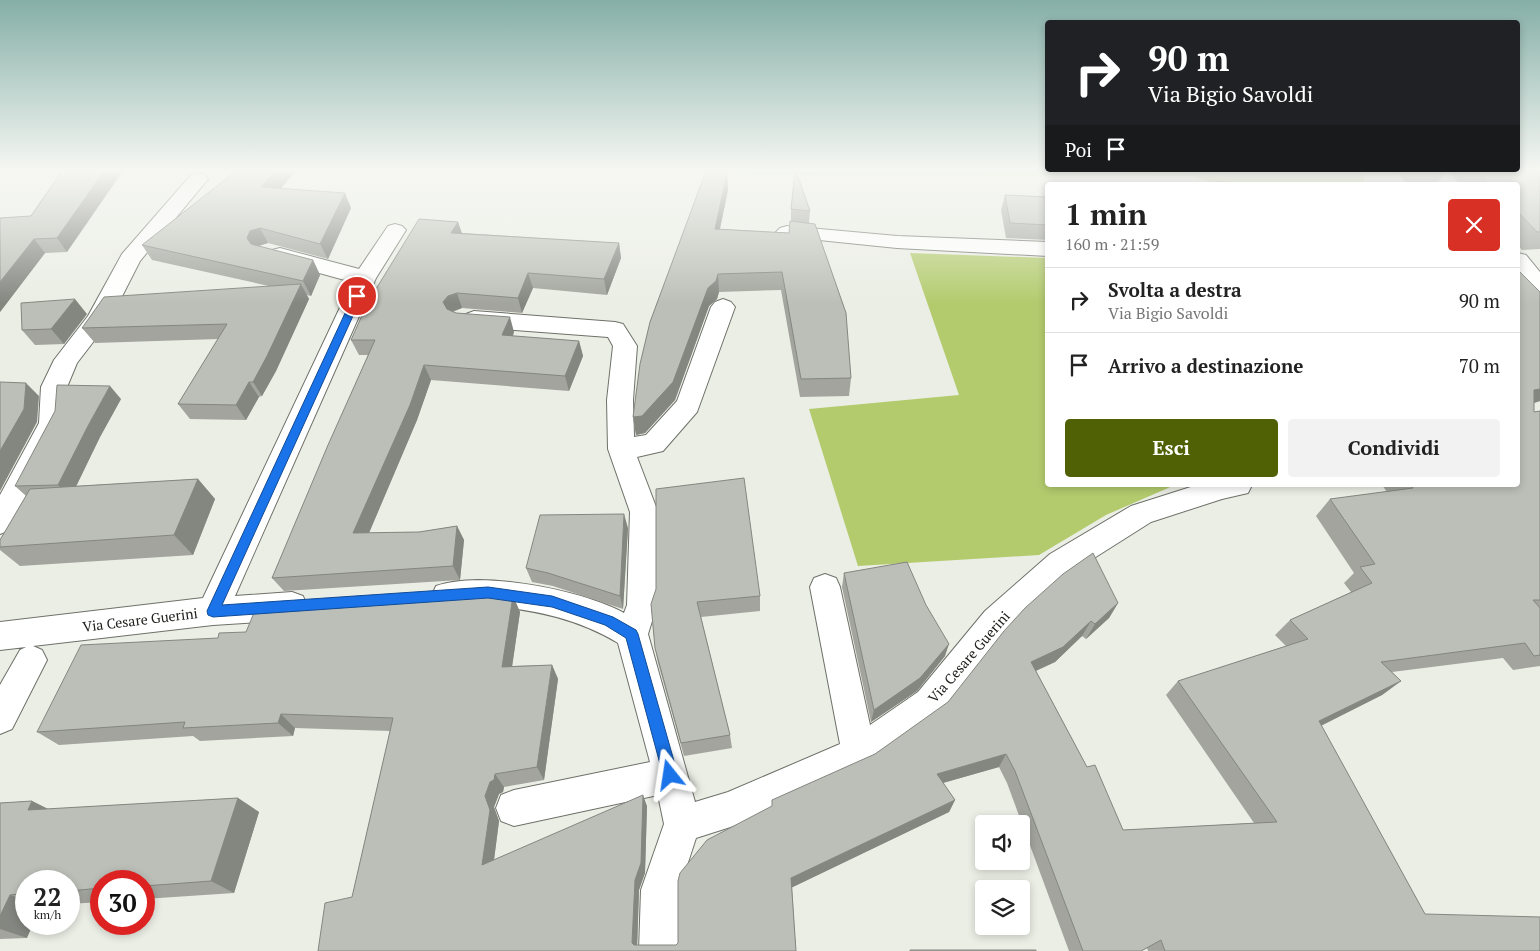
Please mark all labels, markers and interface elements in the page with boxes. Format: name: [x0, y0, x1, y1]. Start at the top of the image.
text: 90 m: [1148, 35, 1229, 81]
icon: right: [1065, 40, 1130, 105]
text: Via Bigio Savoldi: [1148, 79, 1313, 108]
icon: arrive: [1102, 135, 1130, 163]
text: Poi: [1065, 137, 1092, 162]
text: 1 min: [1065, 194, 1147, 234]
button: close: [1448, 199, 1500, 251]
text: 160 m · 21:59: [1065, 233, 1159, 255]
pin: [336, 275, 378, 317]
text: Svolta a destra: [1108, 277, 1242, 302]
icon: arrive: [343, 282, 371, 310]
icon: right: [1065, 286, 1093, 314]
text: 90 m: [1459, 288, 1500, 313]
text: Via Bigio Savoldi: [1108, 302, 1228, 324]
icon: arrive: [1065, 351, 1093, 379]
text: Arrivo a destinazione: [1108, 353, 1303, 378]
text: 70 m: [1459, 353, 1500, 378]
button: Esci: [1065, 419, 1278, 477]
button: Condividi: [1288, 419, 1500, 477]
street label: Via Cesare Guerini: [81, 603, 199, 636]
street label: Via Cesare Guerini: [923, 607, 1014, 707]
position arrow: [643, 748, 695, 800]
map controls: [975, 815, 1030, 935]
button: sound: [975, 815, 1030, 870]
speed limit sign: 30: [90, 870, 155, 935]
text: 22: [33, 880, 62, 913]
button: layers: [975, 880, 1030, 935]
text: km/h: [34, 907, 61, 922]

